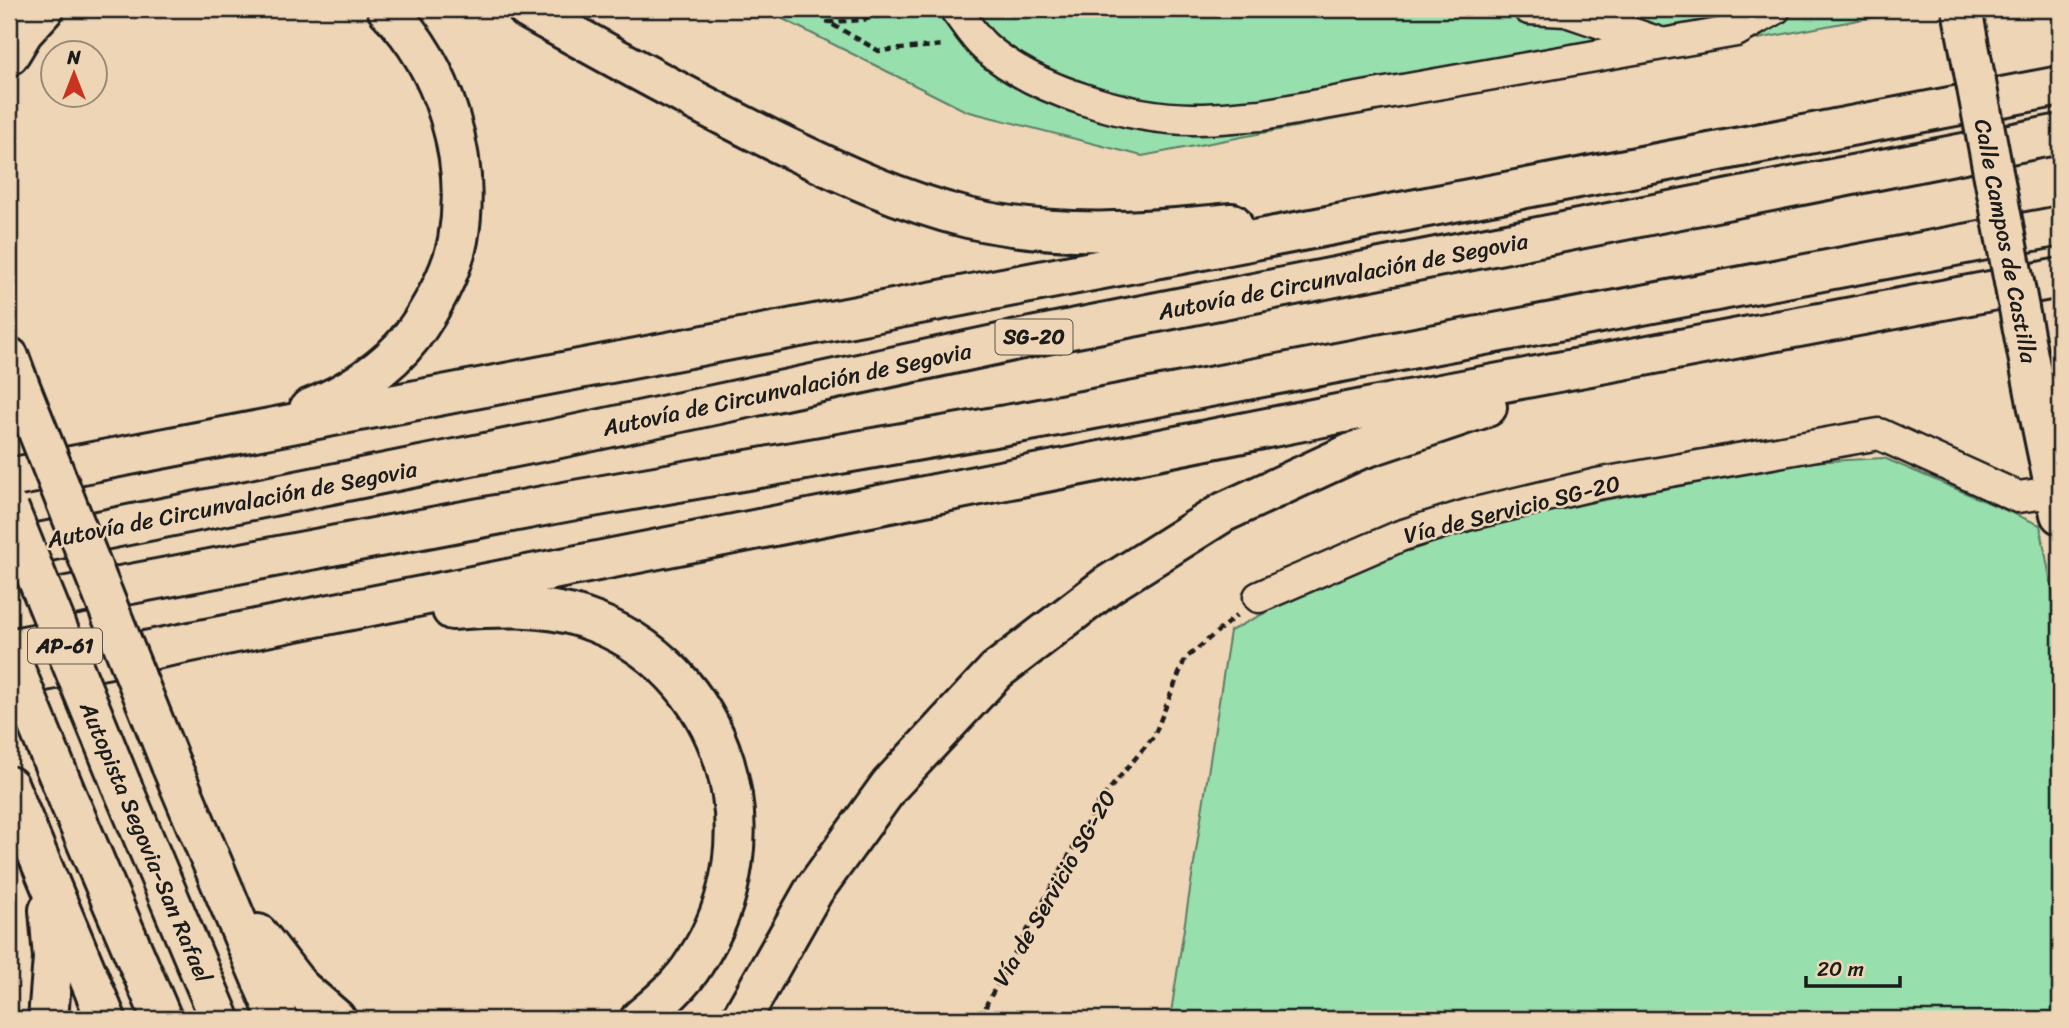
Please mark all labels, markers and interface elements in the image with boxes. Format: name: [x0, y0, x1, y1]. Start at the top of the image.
north arrow: [38, 38, 108, 108]
text: N: [66, 41, 81, 74]
street label: Calle Campos de Castilla: [1962, 115, 2049, 367]
street label: Autovía de Circunvalación de Segovia: [1154, 220, 1532, 333]
road number: SG-20: [996, 320, 1072, 354]
street label: Autovía de Circunvalación de Segovia: [598, 330, 976, 449]
street label: Autovía de Circunvalación de Segovia: [43, 448, 421, 561]
street label: Vía de Servicio SG-20: [1400, 463, 1625, 556]
road number: AP-61: [28, 628, 102, 664]
street label: Autopista Segovia-San Rafael: [67, 694, 224, 990]
street label: Vía de Servicio SG-20: [981, 782, 1128, 995]
scale bar: [1806, 944, 1901, 988]
text: 20 m: [1817, 950, 1864, 988]

